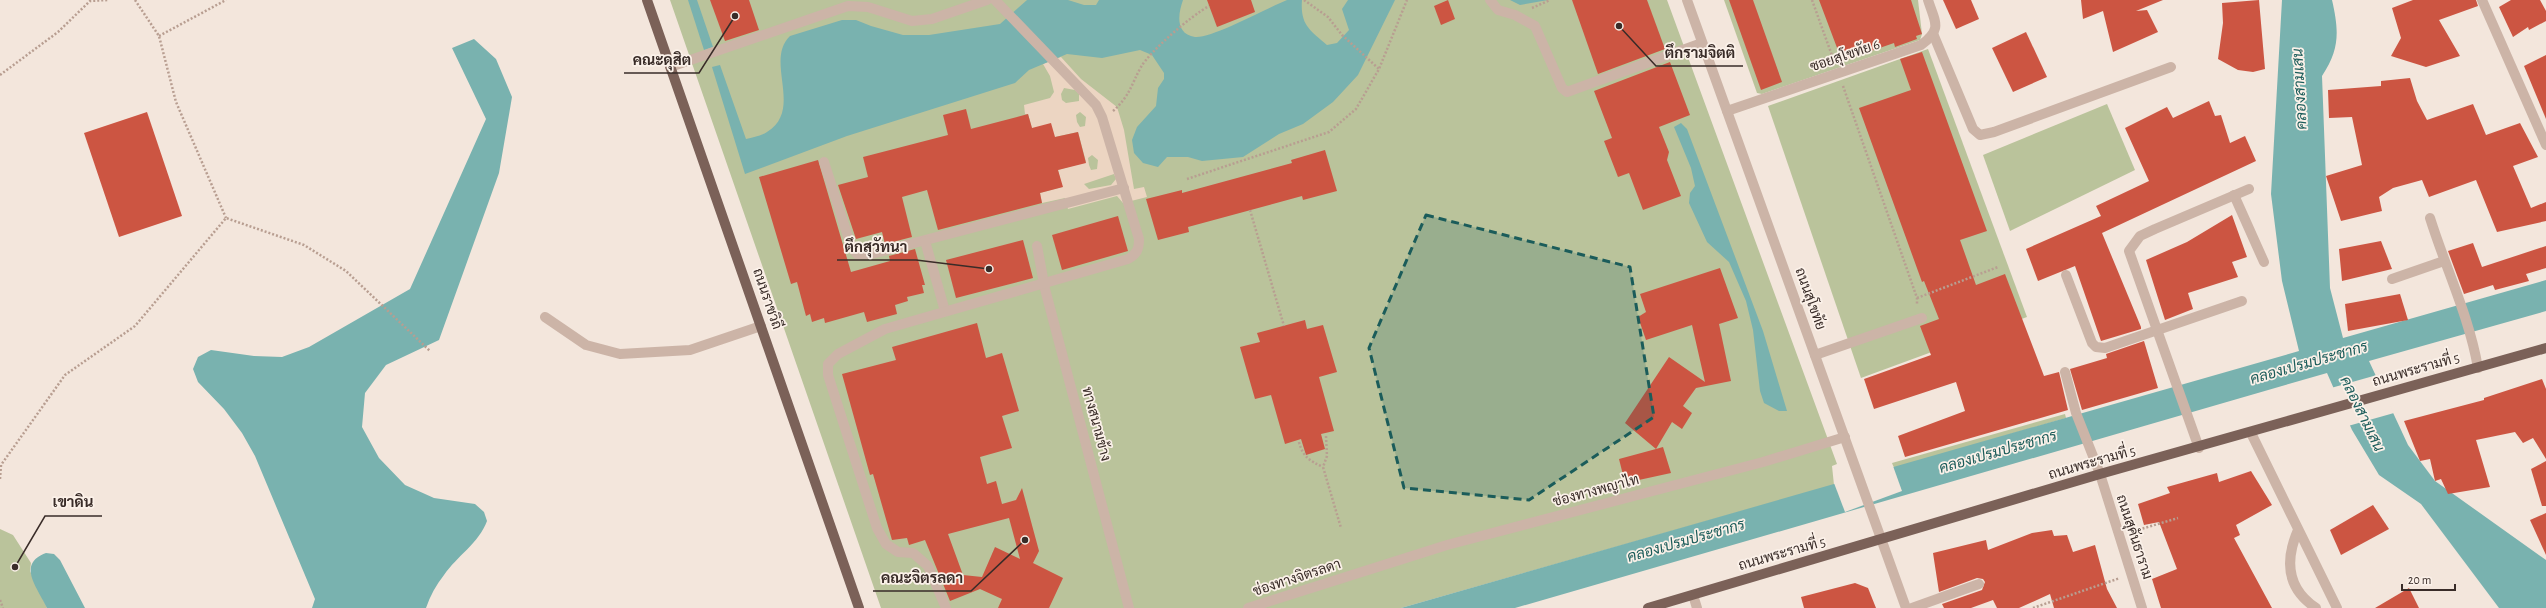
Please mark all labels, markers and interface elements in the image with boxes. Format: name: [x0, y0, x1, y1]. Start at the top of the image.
street label: ซอยสุโขทัย 6: [1808, 36, 1882, 76]
callout: ตึกรามจิตติ: [1656, 39, 1743, 66]
text: ตึกรามจิตติ: [1665, 43, 1735, 61]
callout: คณะดุสิต: [624, 46, 699, 73]
water label: คลองสามเสน: [2290, 47, 2310, 130]
text: คณะดุสิต: [633, 51, 691, 71]
callout: ตึกสุวัทนา: [837, 233, 916, 260]
text: ตึกสุวัทนา: [845, 237, 907, 258]
street label: ถนนสุโขทัย: [1790, 265, 1830, 333]
street label: ถนนราชวิถี: [750, 266, 787, 331]
water label: คลองเปรมประชากร: [2248, 339, 2370, 387]
street label: ถนนพระรามที่ 5: [2369, 345, 2461, 389]
water label: คลองสามเสน: [2337, 374, 2387, 454]
street label: ทางสนามข้าง: [1079, 385, 1116, 463]
water label: คลองเปรมประชากร: [1937, 428, 2059, 476]
street label: ถนนพระรามที่ 5: [2045, 438, 2137, 482]
street label: ช่องทางพญาไท: [1551, 471, 1641, 510]
callout: เขาดิน: [45, 489, 102, 516]
text: เขาดิน: [53, 493, 94, 510]
street label: ถนนสุคันธาราม: [2112, 493, 2155, 582]
water label: คลองเปรมประชากร: [1625, 517, 1747, 565]
street label: ถนนพระรามที่ 5: [1735, 529, 1827, 573]
street label: ช่องทางจิตรลดา: [1251, 555, 1343, 599]
callout: คณะจิตรลดา: [873, 564, 971, 591]
scale bar: [2402, 566, 2455, 592]
text: คณะจิตรลดา: [881, 569, 963, 586]
text: 20 m: [2408, 574, 2431, 586]

